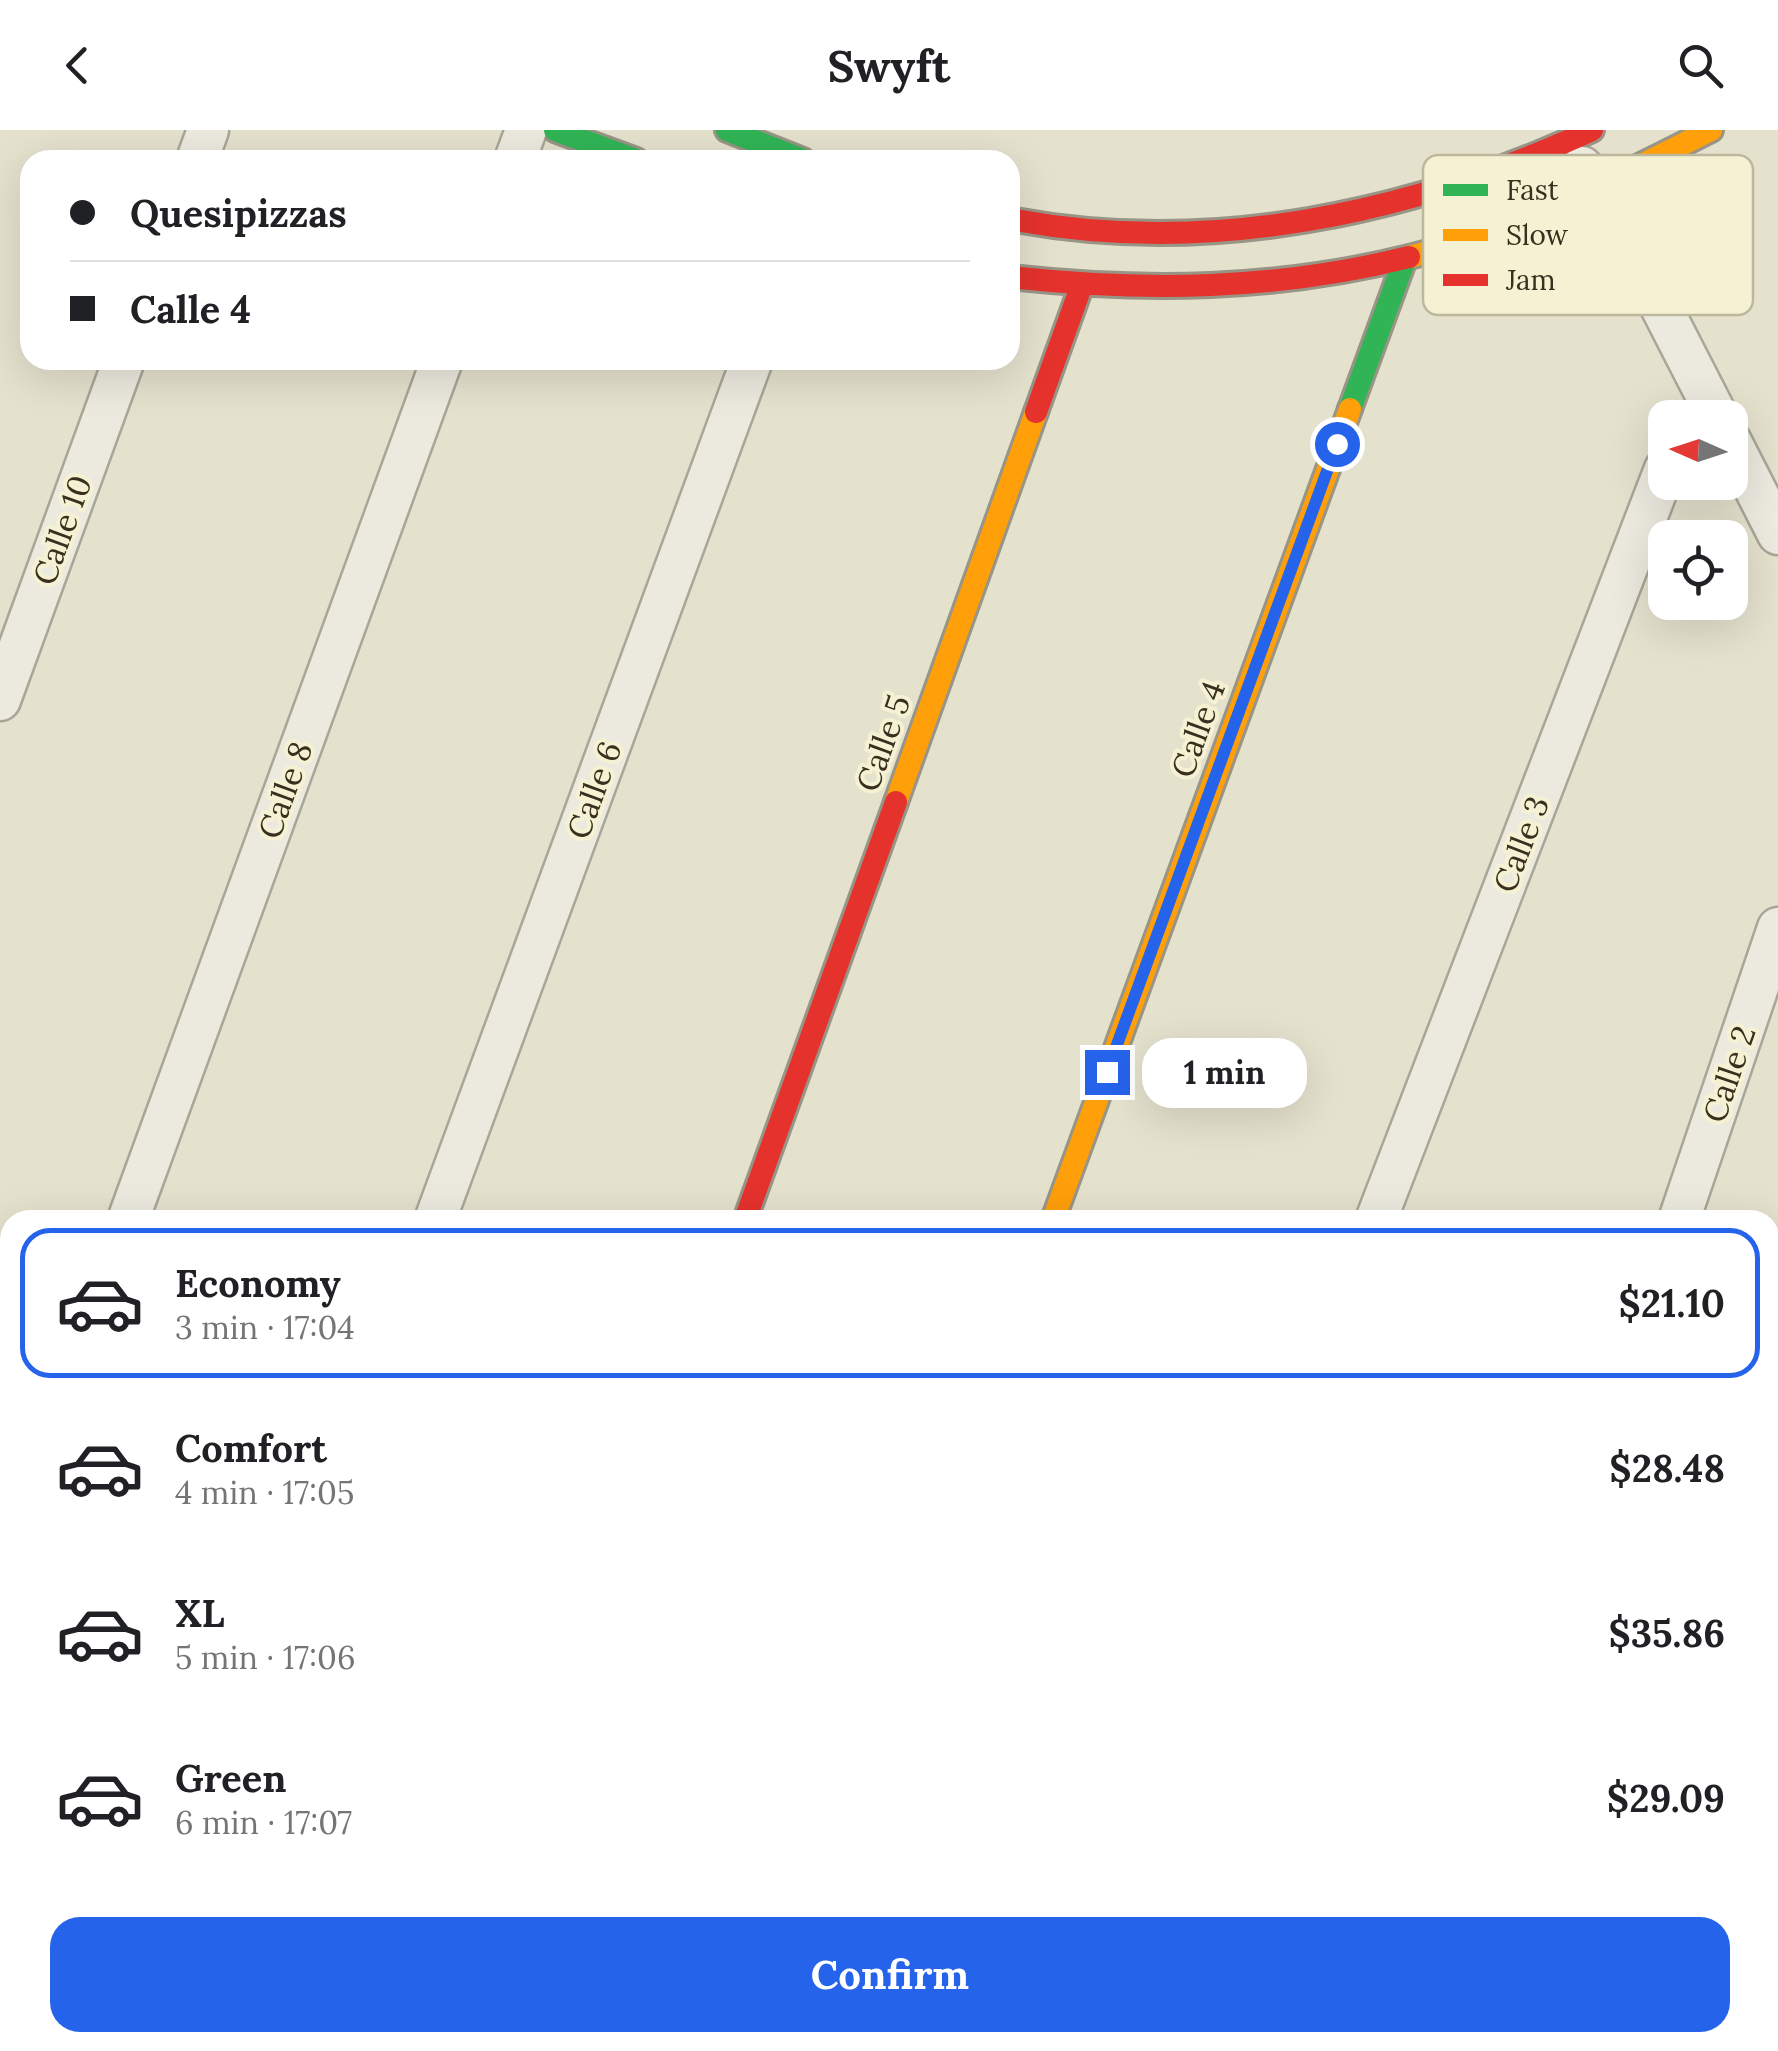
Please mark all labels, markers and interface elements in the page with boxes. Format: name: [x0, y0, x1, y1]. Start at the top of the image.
text: Swyft: [828, 37, 950, 94]
icon: back: [50, 38, 105, 93]
icon: search: [1673, 38, 1728, 93]
legend: [1423, 155, 1753, 315]
text: Fast: [1506, 172, 1559, 208]
text: Quesipizzas: [130, 189, 347, 237]
text: Slow: [1506, 217, 1569, 253]
text: Jam: [1505, 262, 1556, 298]
text: Calle 4: [130, 285, 251, 333]
north arrow: [1648, 400, 1748, 500]
map controls: [1648, 400, 1748, 620]
route start: [1315, 422, 1360, 467]
street label: Calle 10: [23, 470, 101, 590]
button: locate: [1648, 520, 1748, 620]
street label: Calle 4: [1162, 675, 1234, 783]
street label: Calle 5: [847, 689, 919, 797]
street label: Calle 8: [249, 736, 321, 844]
street label: Calle 6: [558, 736, 630, 844]
street label: Calle 3: [1484, 790, 1558, 898]
street label: Calle 2: [1693, 1020, 1765, 1128]
callout: 1 min: [1142, 1037, 1307, 1107]
route end: [1085, 1050, 1130, 1095]
text: 1 min: [1184, 1052, 1265, 1093]
icon: car: [55, 1258, 145, 1348]
text: Economy: [175, 1259, 341, 1307]
text: $21.10: [1619, 1279, 1725, 1327]
text: 3 min · 17:04: [175, 1307, 355, 1348]
icon: car: [55, 1423, 145, 1513]
text: Comfort: [175, 1424, 327, 1472]
text: $28.48: [1609, 1444, 1725, 1492]
text: 4 min · 17:05: [175, 1472, 354, 1513]
icon: car: [55, 1588, 145, 1678]
text: XL: [175, 1589, 225, 1637]
text: $35.86: [1608, 1609, 1725, 1657]
text: 5 min · 17:06: [175, 1637, 355, 1678]
icon: car: [55, 1753, 145, 1843]
text: Green: [175, 1754, 287, 1802]
text: $29.09: [1607, 1774, 1725, 1822]
text: 6 min · 17:07: [175, 1802, 352, 1843]
button: Confirm: [50, 1917, 1730, 2032]

